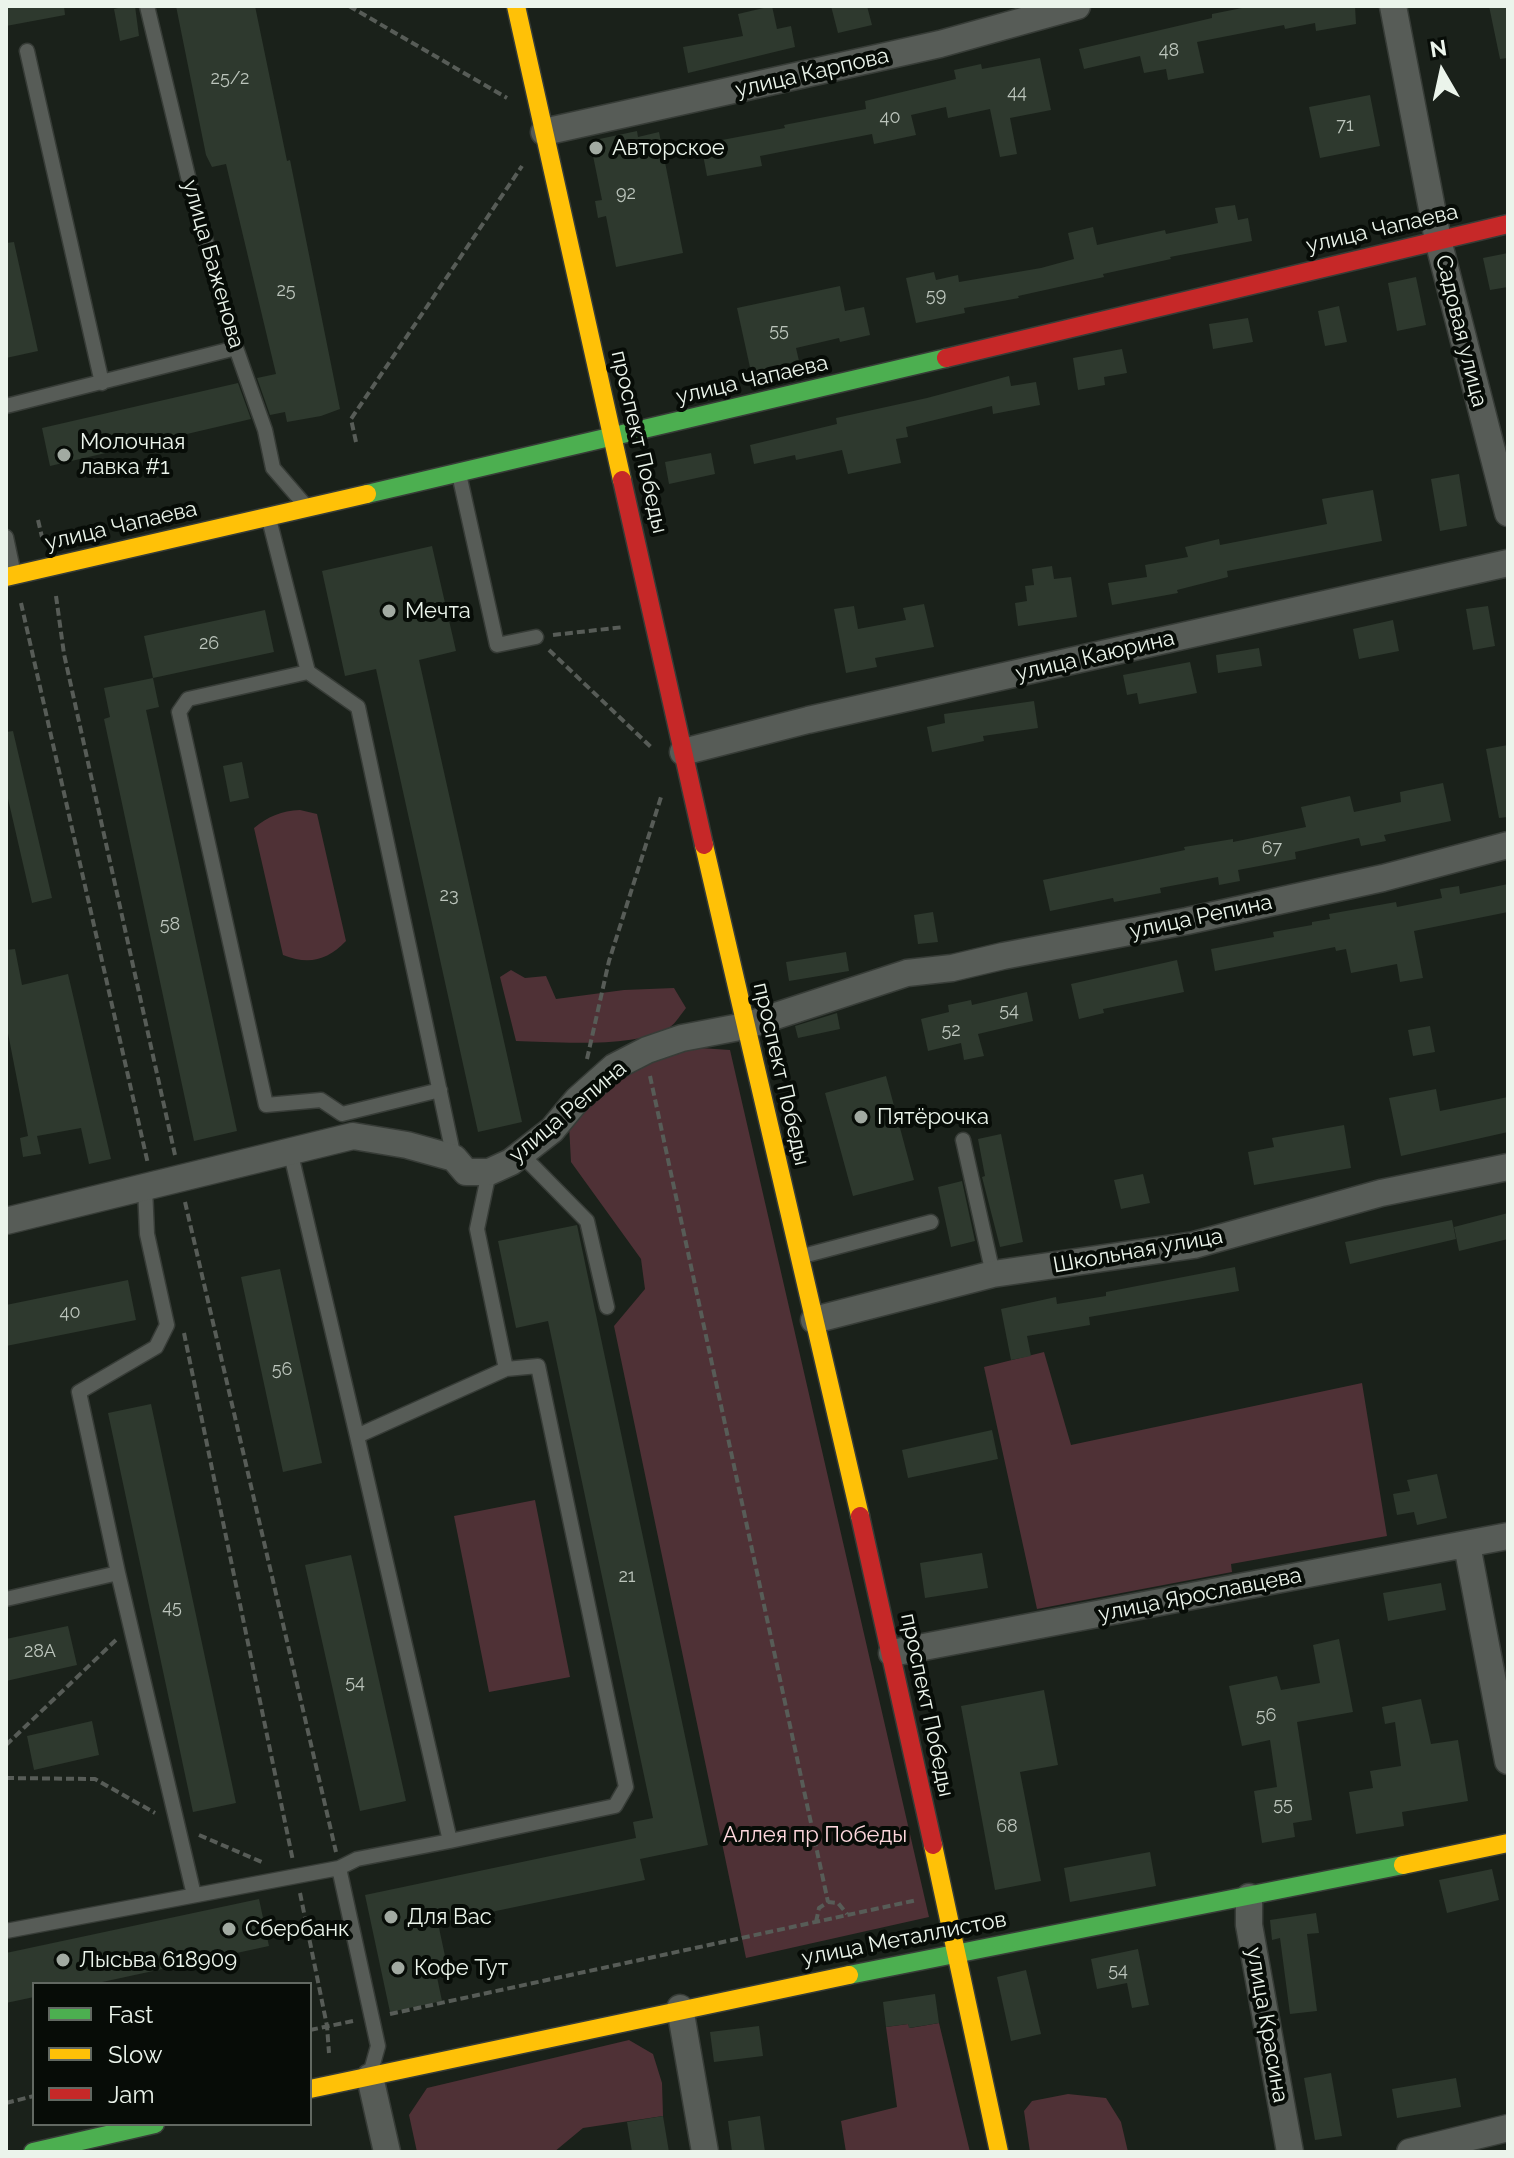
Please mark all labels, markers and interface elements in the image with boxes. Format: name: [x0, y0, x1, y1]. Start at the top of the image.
north arrow: [1402, 32, 1482, 112]
text: N: [1428, 34, 1449, 62]
house number: 48: [1159, 40, 1179, 62]
street label: улица Карпова: [733, 43, 891, 103]
house number: 25/2: [210, 68, 250, 90]
house number: 44: [1007, 82, 1027, 104]
house number: 40: [880, 107, 900, 129]
house number: 71: [1336, 115, 1354, 137]
place label: Авторское: [612, 135, 725, 161]
marker: Авторское: [587, 139, 605, 157]
street label: улица Баженова: [176, 177, 250, 351]
house number: 92: [616, 183, 636, 205]
street label: улица Чапаева: [1303, 199, 1461, 259]
street label: Садовая улица: [1429, 252, 1493, 410]
house number: 25: [276, 280, 296, 302]
house number: 59: [926, 285, 946, 307]
house number: 55: [769, 320, 789, 342]
street label: проспект Победы: [605, 348, 673, 536]
street label: улица Чапаева: [673, 350, 831, 410]
place label: Молочная лавка #1: [80, 429, 185, 480]
marker: Молочная лавка #1: [55, 446, 73, 464]
street label: улица Чапаева: [42, 496, 200, 556]
place label: Мечта: [405, 598, 471, 624]
marker: Мечта: [380, 602, 398, 620]
street label: улица Каюрина: [1013, 625, 1177, 687]
house number: 26: [199, 633, 219, 655]
house number: 67: [1262, 838, 1282, 860]
house number: 23: [440, 885, 458, 907]
street label: улица Репина: [1127, 889, 1275, 945]
house number: 58: [160, 914, 180, 936]
street label: проспект Победы: [747, 980, 815, 1168]
house number: 54: [999, 1000, 1019, 1022]
house number: 52: [941, 1020, 961, 1042]
street label: улица Репина: [504, 1055, 632, 1169]
place label: Пятёрочка: [877, 1104, 989, 1130]
marker: Пятёрочка: [852, 1108, 870, 1126]
street label: Школьная улица: [1051, 1223, 1225, 1279]
house number: 40: [60, 1302, 80, 1324]
house number: 56: [272, 1359, 292, 1381]
street label: улица Ярославцева: [1096, 1562, 1304, 1628]
house number: 21: [618, 1566, 636, 1588]
house number: 45: [162, 1597, 182, 1619]
street label: проспект Победы: [895, 1611, 959, 1799]
house number: 28А: [24, 1641, 56, 1663]
house number: 54: [345, 1672, 365, 1694]
house number: 56: [1256, 1705, 1276, 1727]
house number: 55: [1273, 1794, 1293, 1816]
house number: 68: [996, 1816, 1018, 1838]
park label: Аллея пр Победы: [723, 1822, 907, 1848]
place label: Для Вас: [407, 1904, 492, 1930]
street label: улица Металлистов: [799, 1906, 1009, 1972]
marker: Для Вас: [382, 1908, 400, 1926]
place label: Сбербанк: [245, 1916, 350, 1942]
marker: Сбербанк: [220, 1920, 238, 1938]
street label: улица Красина: [1240, 1945, 1294, 2105]
place label: Лысьва 618909: [79, 1947, 237, 1973]
marker: Лысьва 618909: [54, 1951, 72, 1969]
place label: Кофе Тут: [414, 1955, 508, 1981]
marker: Кофе Тут: [389, 1959, 407, 1977]
house number: 54: [1108, 1960, 1128, 1982]
legend: [32, 1982, 312, 2126]
text: Fast: [108, 2000, 153, 2029]
text: Slow: [108, 2040, 162, 2069]
text: Jam: [108, 2080, 154, 2109]

